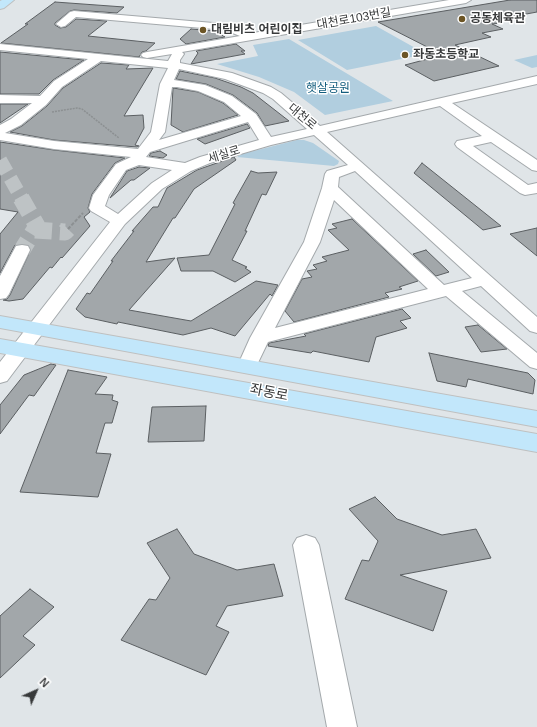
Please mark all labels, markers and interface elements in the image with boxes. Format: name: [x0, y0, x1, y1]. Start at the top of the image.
street label: 대천로103번길: [316, 5, 392, 33]
place label: 공동체육관: [470, 12, 525, 26]
marker: 공동체육관: [457, 14, 467, 24]
place label: 대림비츠 어린이집: [211, 23, 303, 37]
marker: 대림비츠 어린이집: [198, 25, 208, 35]
place label: 좌동초등학교: [413, 48, 479, 62]
marker: 좌동초등학교: [400, 50, 410, 60]
park label: 햇살공원: [306, 82, 350, 96]
street label: 대천로: [285, 101, 319, 133]
street label: 세실로: [206, 143, 242, 167]
street label: 좌동로: [248, 381, 290, 405]
north arrow: [16, 671, 56, 711]
text: N: [37, 675, 52, 690]

